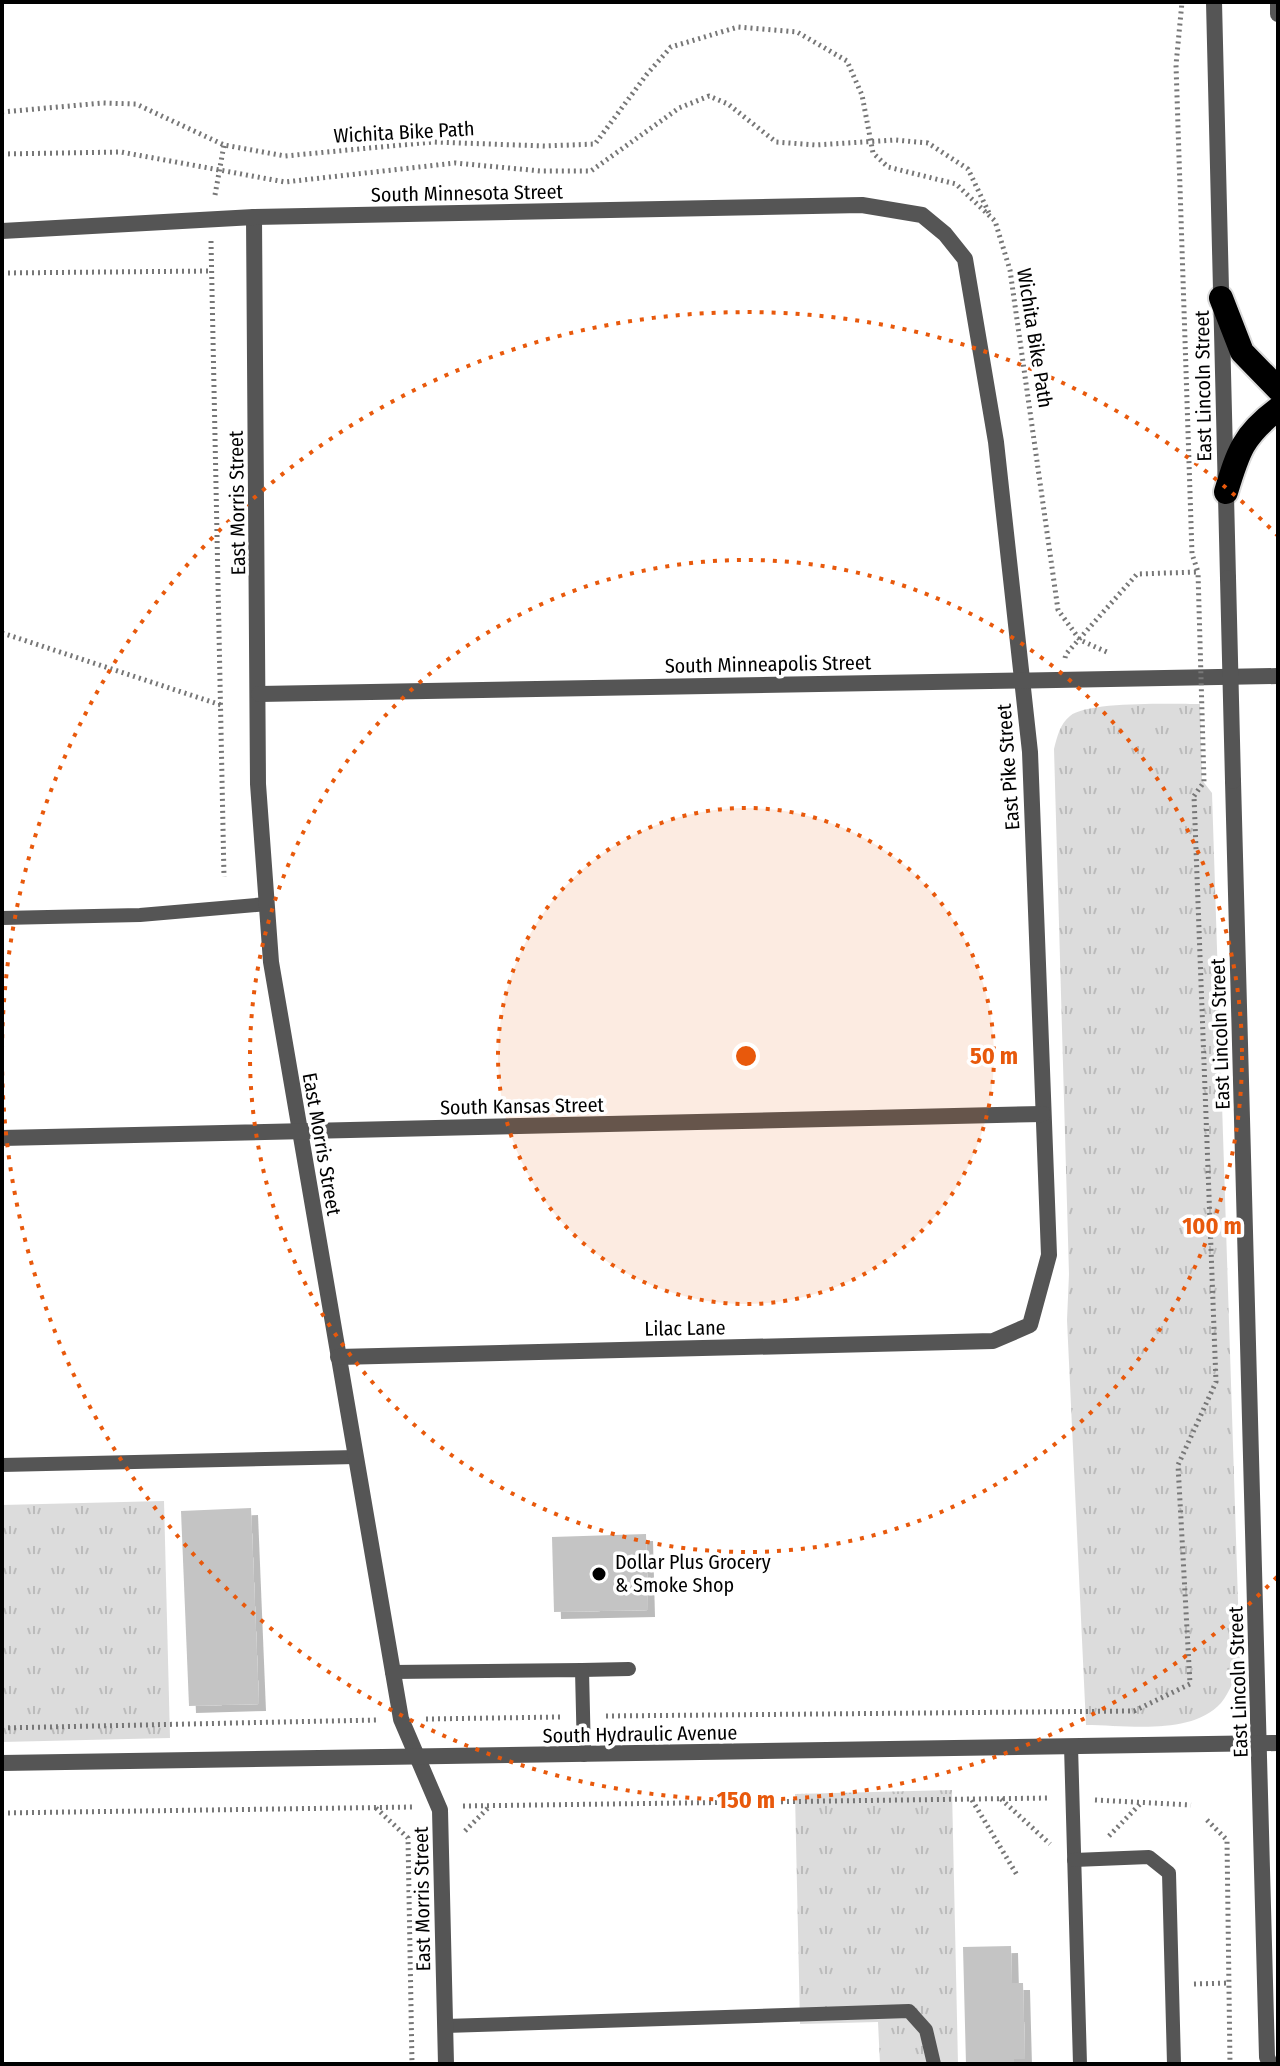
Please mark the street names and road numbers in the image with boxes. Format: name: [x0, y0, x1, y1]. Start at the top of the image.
street label: Wichita Bike Path: [333, 116, 475, 148]
street label: South Minnesota Street: [371, 179, 564, 207]
street label: Wichita Bike Path: [1012, 266, 1058, 410]
street label: East Lincoln Street: [1190, 310, 1216, 462]
street label: East Morris Street: [224, 430, 250, 576]
street label: South Minneapolis Street: [665, 650, 872, 678]
street label: East Pike Street: [992, 702, 1024, 831]
street label: East Lincoln Street: [1205, 957, 1235, 1110]
street label: East Morris Street: [298, 1071, 346, 1218]
street label: South Kansas Street: [440, 1093, 605, 1119]
street label: Lilac Lane: [644, 1315, 726, 1341]
street label: East Lincoln Street: [1223, 1605, 1253, 1758]
street label: South Hydraulic Avenue: [542, 1720, 738, 1748]
street label: East Morris Street: [409, 1826, 435, 1972]

